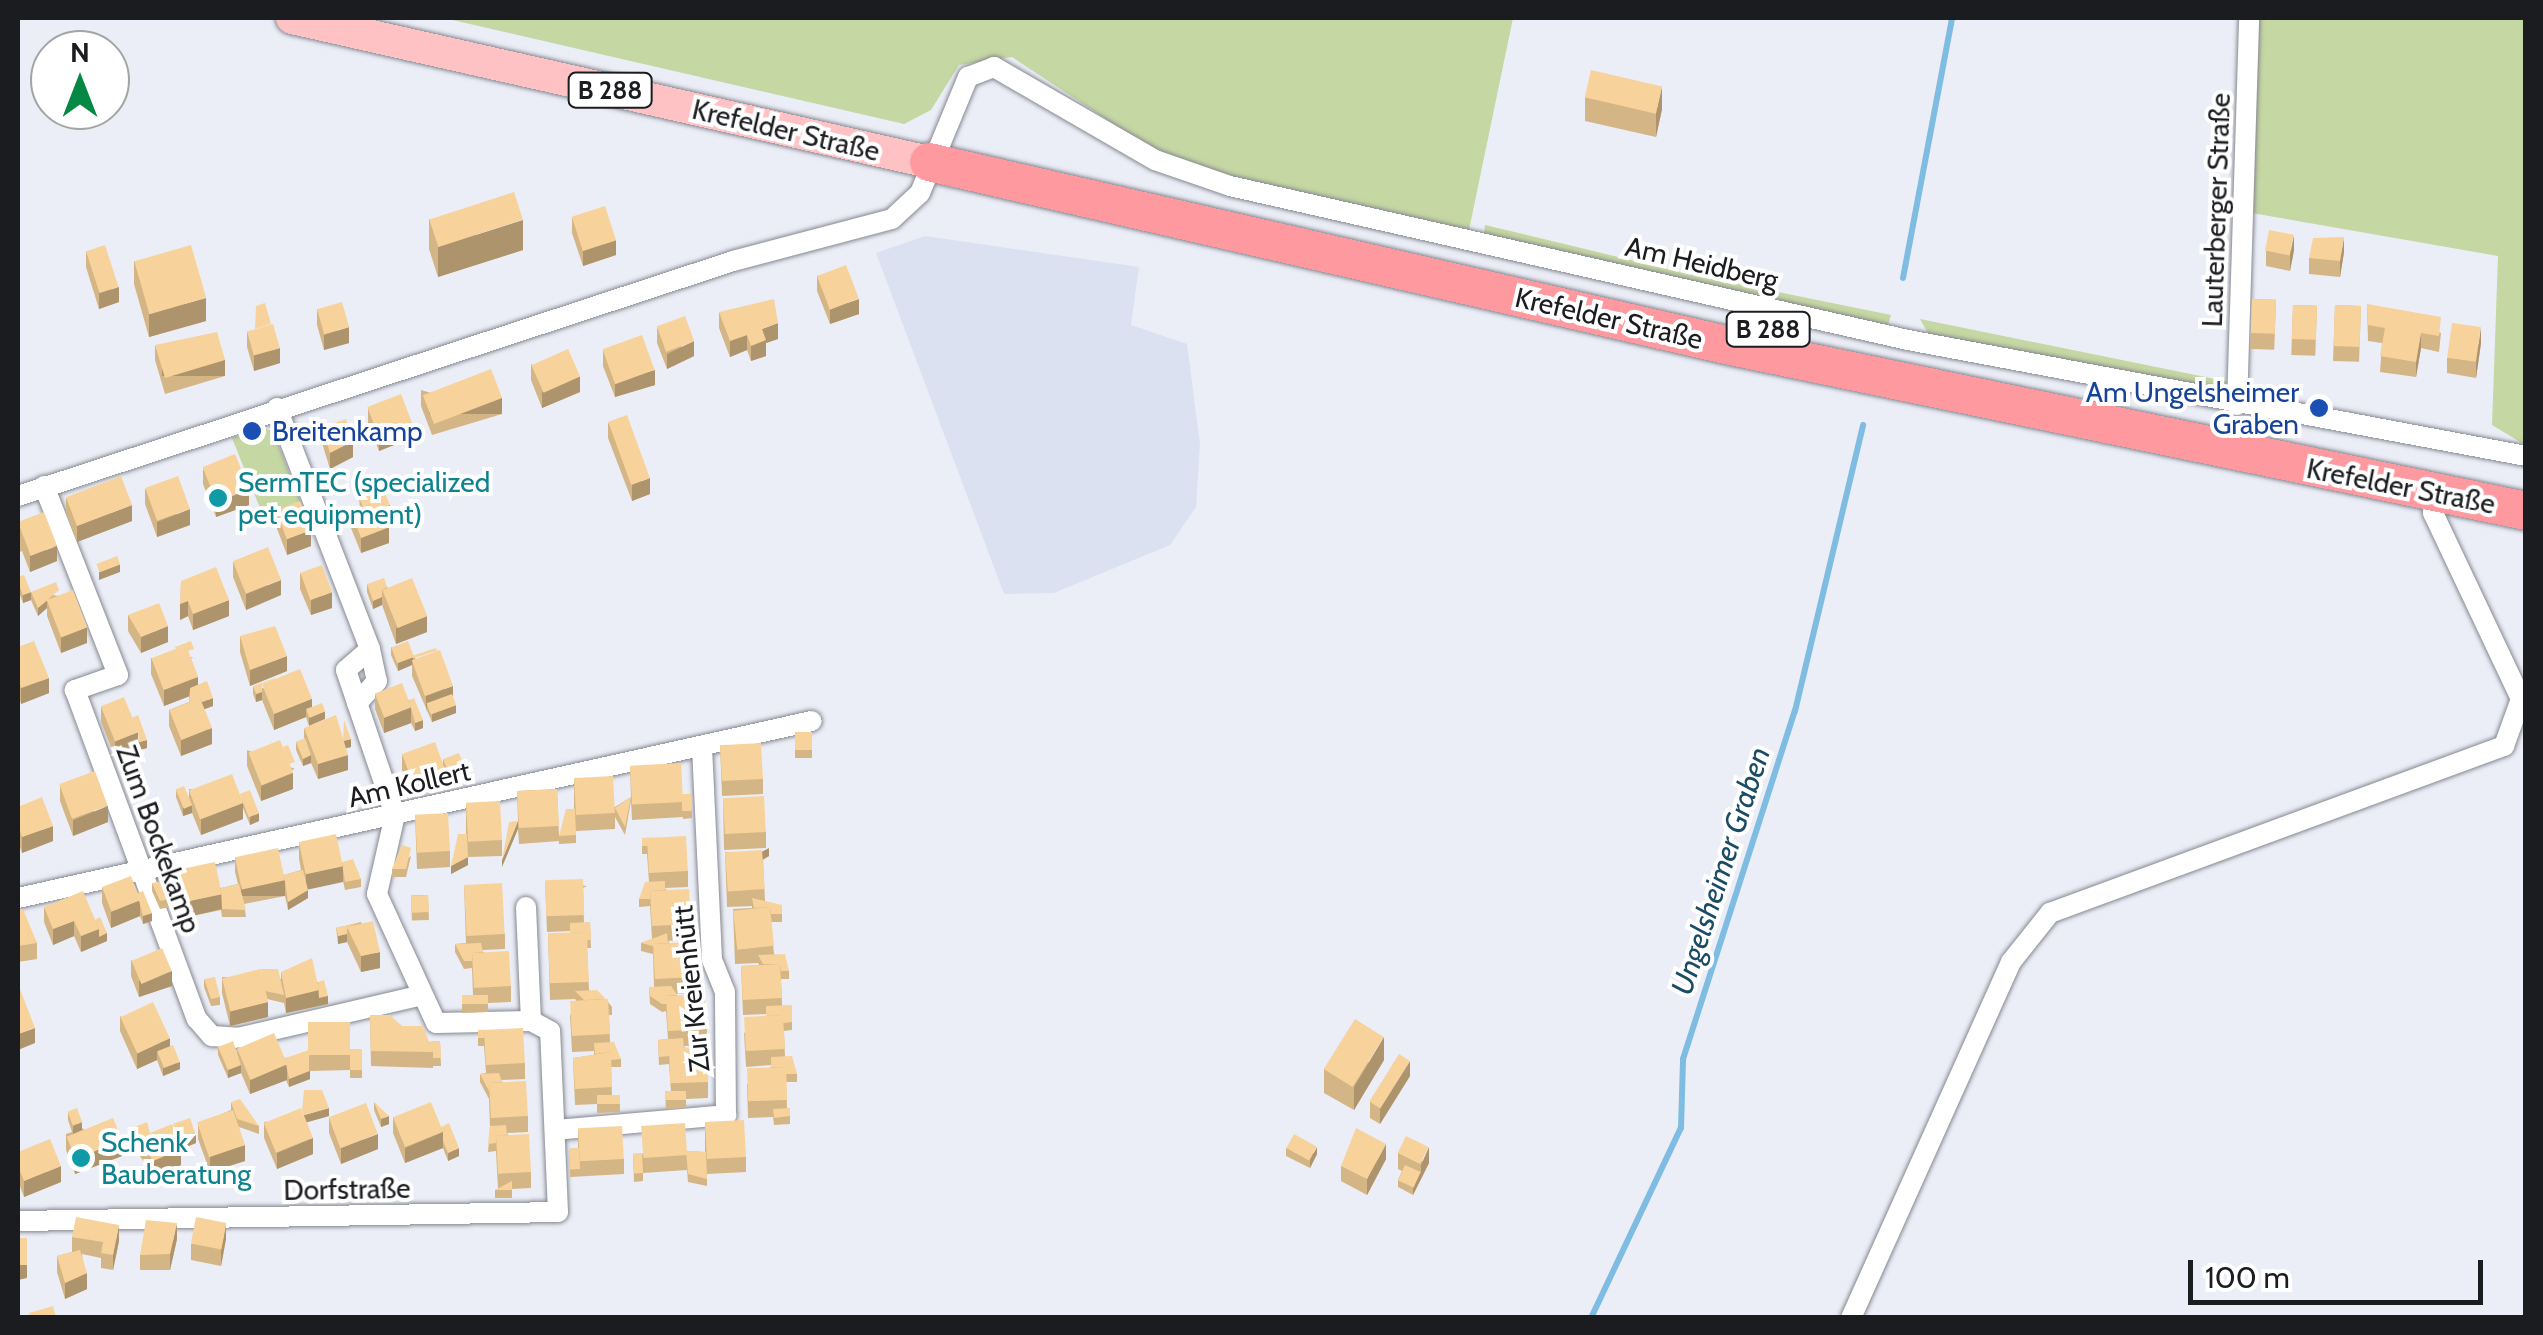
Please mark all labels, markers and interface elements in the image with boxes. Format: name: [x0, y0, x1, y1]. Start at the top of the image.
north arrow: [30, 30, 130, 130]
text: N: [70, 35, 90, 69]
road number: B 288: [568, 70, 652, 110]
street label: Krefelder Straße: [689, 92, 883, 168]
street label: Lauterberger Straße: [2195, 92, 2237, 328]
street label: Am Heidberg: [1622, 229, 1782, 297]
street label: Krefelder Straße: [1512, 280, 1706, 356]
road number: B 288: [1726, 309, 1810, 349]
place label: Am Ungelsheimer Graben: [2086, 375, 2299, 441]
marker: Am Ungelsheimer Graben: [2308, 397, 2330, 419]
place label: Breitenkamp: [272, 414, 423, 448]
marker: Breitenkamp: [241, 420, 263, 442]
street label: Krefelder Straße: [2304, 451, 2498, 521]
place label: SermTEC (specialized pet equipment): [238, 465, 490, 531]
marker: SermTEC (specialized pet equipment): [207, 487, 229, 509]
street label: Zum Bockekamp: [110, 741, 208, 937]
water label: Ungelsheimer Graben: [1664, 743, 1778, 999]
street label: Am Kollert: [345, 754, 473, 814]
street label: Zur Kreienhütt: [666, 904, 716, 1074]
place label: Schenk Bauberatung: [101, 1125, 251, 1191]
marker: Schenk Bauberatung: [70, 1147, 92, 1169]
street label: Dorfstraße: [283, 1171, 411, 1207]
scale bar: [2193, 1240, 2488, 1302]
text: 100 m: [2205, 1259, 2290, 1296]

